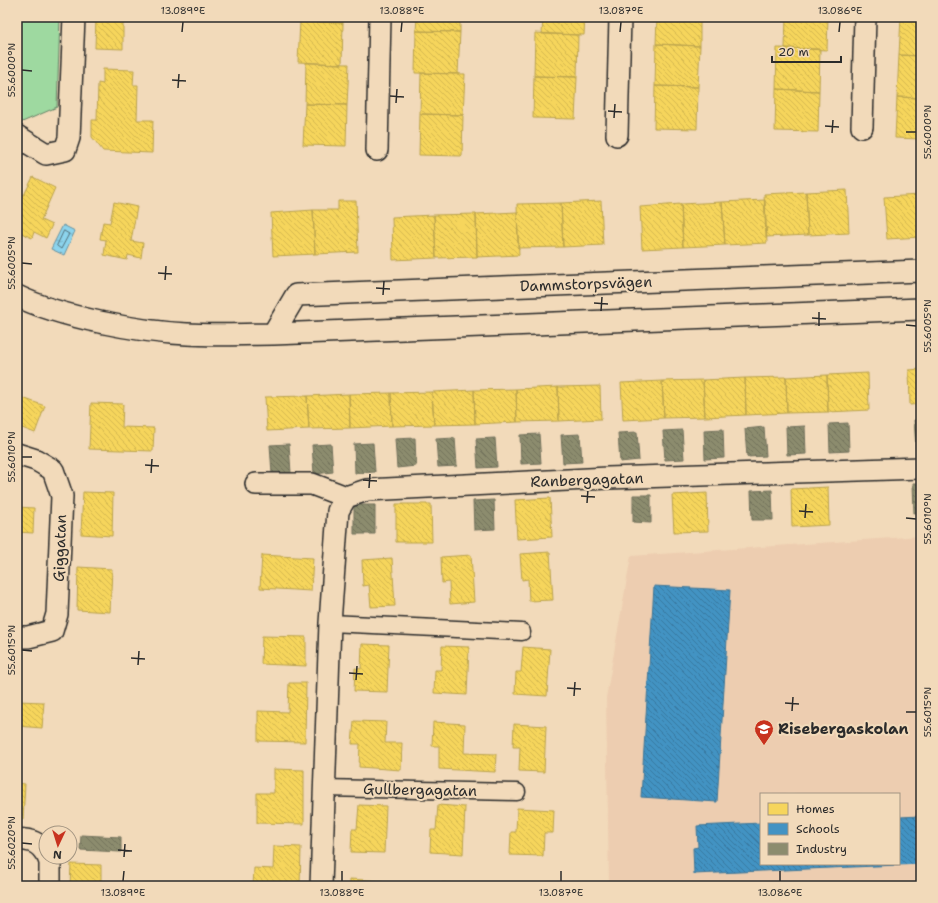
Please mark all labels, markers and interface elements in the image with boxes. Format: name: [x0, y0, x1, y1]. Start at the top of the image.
text: 13.089°E: [161, 4, 205, 17]
text: 13.088°E: [380, 4, 424, 17]
text: 13.087°E: [599, 4, 643, 17]
text: 13.086°E: [818, 4, 862, 17]
scale bar: [772, 38, 841, 64]
text: 55.6000°N: [5, 43, 18, 97]
text: 20 m: [778, 44, 809, 60]
text: 55.6000°N: [921, 105, 934, 159]
text: 55.6005°N: [5, 236, 18, 290]
street label: Dammstorpsvägen: [519, 272, 653, 296]
text: 55.6005°N: [921, 299, 934, 353]
text: 55.6010°N: [5, 431, 18, 483]
street label: Ranbergagatan: [530, 468, 644, 492]
text: 55.6010°N: [921, 493, 934, 545]
street label: Giggatan: [49, 514, 71, 582]
text: 55.6015°N: [5, 625, 18, 675]
text: 55.6015°N: [921, 687, 934, 737]
school or university icon: Risebergaskolan: [753, 718, 775, 746]
place label: Risebergaskolan: [778, 719, 909, 739]
street label: Gullbergagatan: [363, 779, 477, 801]
legend: [760, 793, 900, 865]
text: Homes: [796, 801, 835, 817]
text: 55.6020°N: [5, 816, 18, 870]
text: Schools: [796, 821, 840, 837]
north arrow: [38, 825, 78, 865]
text: Industry: [796, 841, 847, 857]
text: N: [52, 847, 62, 862]
text: 13.089°E: [101, 886, 145, 899]
text: 13.088°E: [320, 886, 364, 899]
text: 13.087°E: [539, 886, 583, 899]
text: 13.086°E: [758, 886, 802, 899]

